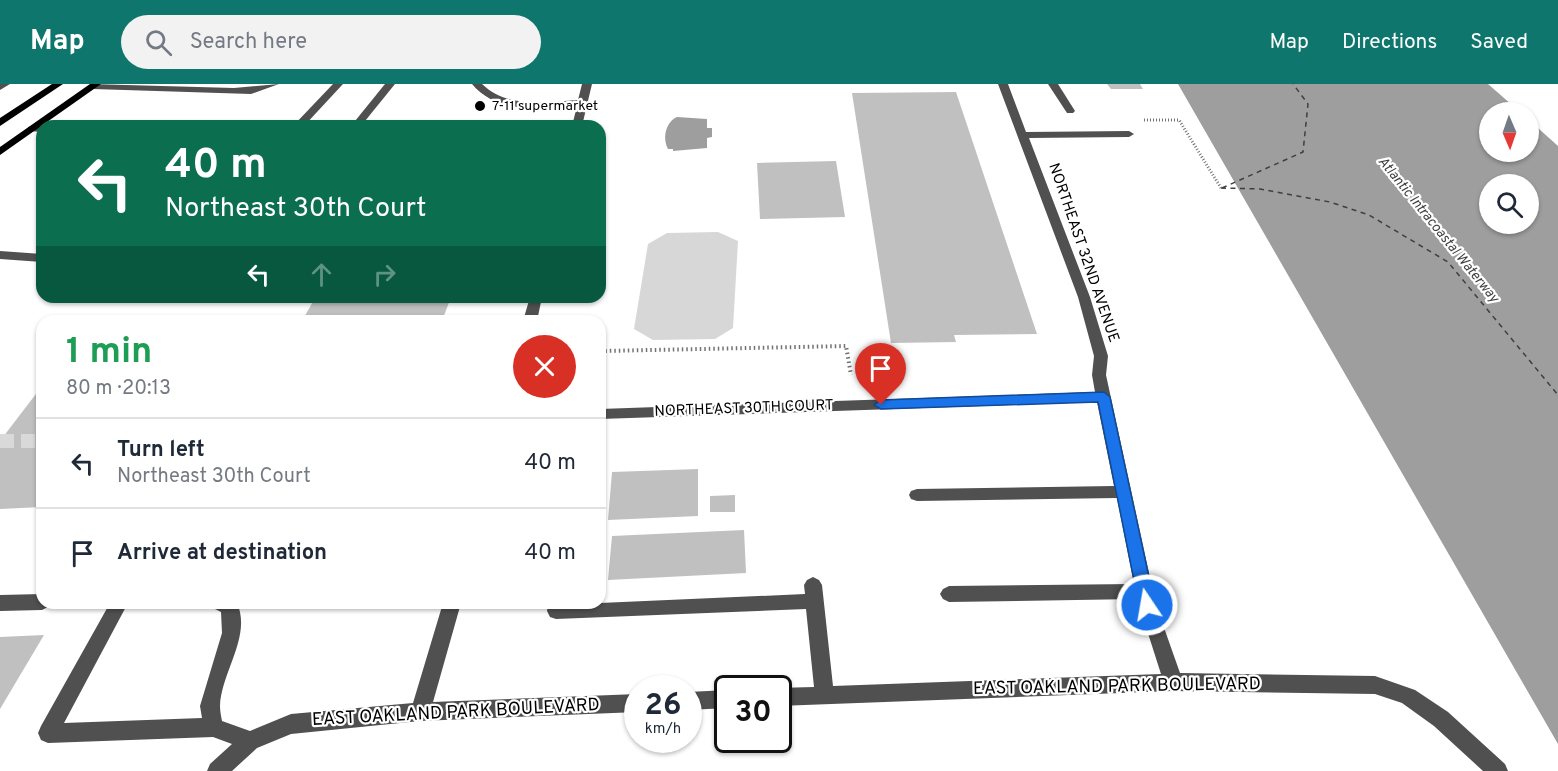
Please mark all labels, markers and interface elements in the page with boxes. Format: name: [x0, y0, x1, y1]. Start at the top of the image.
search box: [121, 15, 541, 69]
text: Map: [30, 24, 85, 60]
icon: search: [142, 26, 175, 59]
text: Search here: [190, 29, 307, 56]
text: Map: [1269, 29, 1309, 56]
text: Directions: [1342, 29, 1437, 56]
text: Saved: [1470, 29, 1528, 56]
place label: 7-11 supermarket: [492, 98, 598, 115]
marker: 7-11 supermarket: [473, 99, 487, 113]
north arrow: [1479, 102, 1539, 162]
map controls: [1479, 102, 1539, 234]
text: 40 m: [165, 140, 267, 193]
icon: left: [66, 144, 144, 222]
water label: Atlantic Intracoastal Waterway: [1374, 154, 1503, 307]
street label: NORTHEAST 32ND AVENUE: [1043, 161, 1123, 345]
button: search: [1479, 174, 1539, 234]
text: Northeast 30th Court: [165, 192, 427, 226]
icon: left: [242, 258, 275, 291]
icon: ahead: [305, 258, 338, 291]
icon: right: [368, 258, 401, 291]
text: 1 min: [66, 330, 152, 376]
button: close: [513, 335, 576, 398]
pin: [855, 343, 906, 405]
icon: arrive: [864, 352, 897, 385]
text: 80 m · 20:13: [66, 376, 171, 402]
street label: NORTHEAST 30TH COURT: [654, 396, 834, 422]
text: Turn left: [117, 437, 205, 464]
icon: left: [66, 447, 99, 480]
text: 40 m: [524, 450, 576, 477]
text: Northeast 30th Court: [117, 464, 311, 490]
icon: arrive: [66, 537, 99, 570]
text: Arrive at destination: [117, 540, 327, 567]
text: 40 m: [524, 540, 576, 567]
position arrow: [1115, 573, 1179, 637]
street label: EAST OAKLAND PARK BOULEVARD: [973, 673, 1261, 701]
speed limit sign: 30: [714, 675, 792, 753]
text: 26: [645, 688, 681, 725]
street label: EAST OAKLAND PARK BOULEVARD: [312, 694, 600, 732]
text: km/h: [645, 720, 681, 739]

